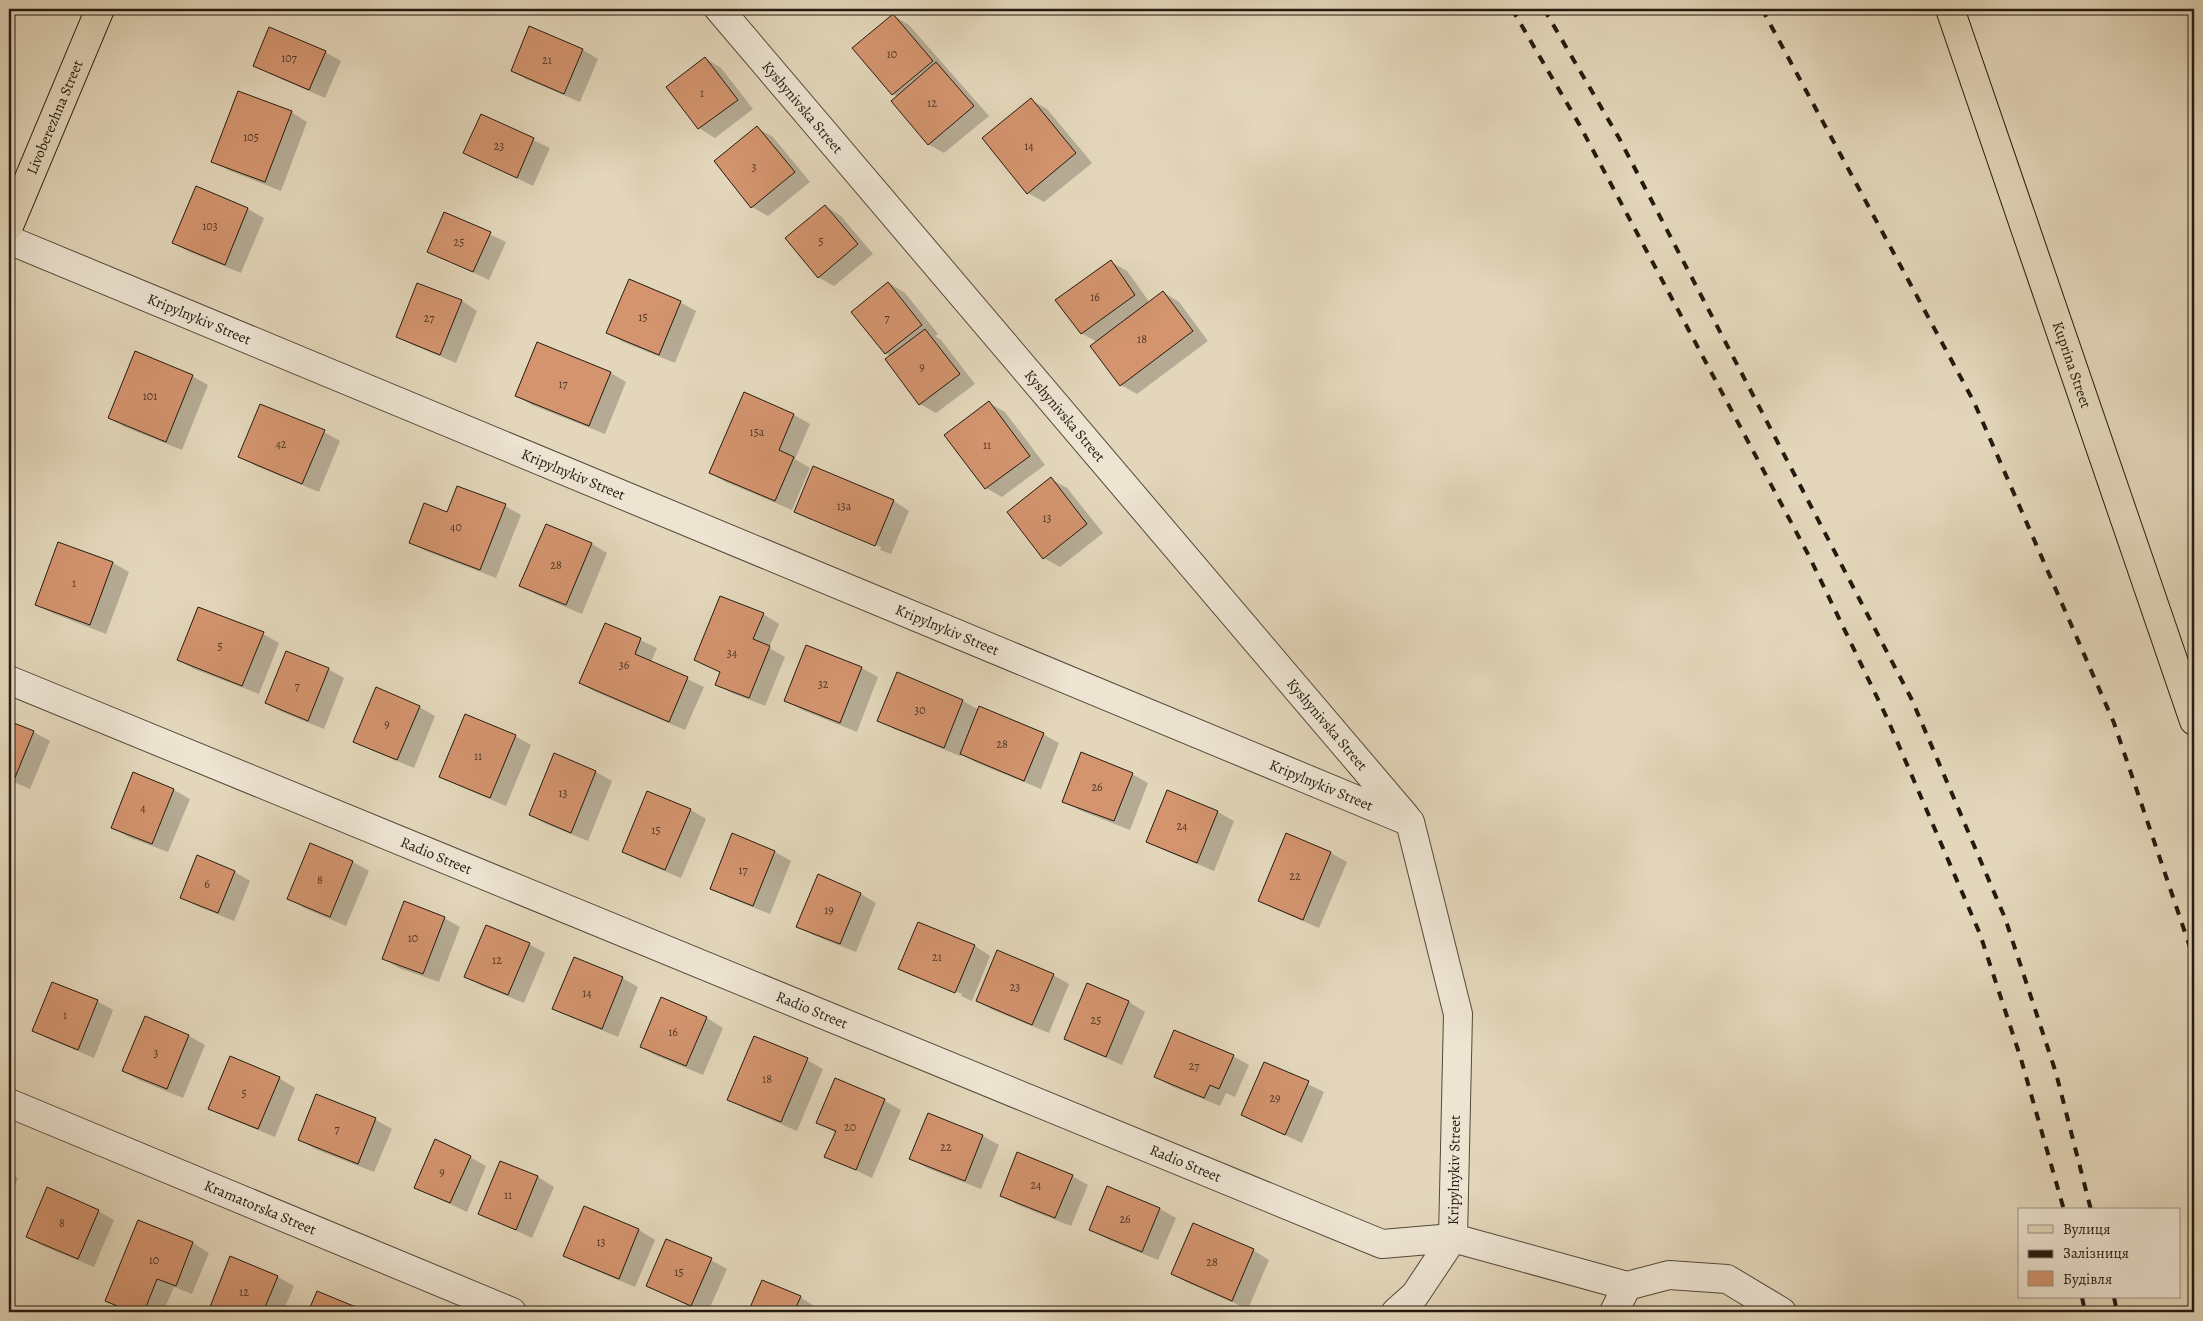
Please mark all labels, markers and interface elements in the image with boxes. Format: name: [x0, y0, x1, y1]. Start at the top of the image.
house number: 10: [887, 46, 897, 62]
house number: 107: [281, 50, 298, 66]
house number: 21: [542, 52, 552, 68]
street label: Livoberezhna Street: [22, 57, 88, 178]
street label: Kyshynivska Street: [758, 57, 848, 158]
house number: 1: [700, 85, 704, 101]
house number: 12: [927, 95, 937, 111]
house number: 105: [243, 129, 259, 145]
house number: 23: [494, 138, 504, 154]
house number: 14: [1024, 138, 1034, 154]
house number: 3: [752, 159, 757, 175]
house number: 103: [202, 218, 218, 234]
house number: 5: [818, 233, 824, 249]
house number: 25: [454, 234, 464, 250]
street label: Kripylnykiv Street: [144, 289, 254, 349]
house number: 16: [1090, 289, 1100, 305]
house number: 15: [638, 309, 648, 325]
house number: 27: [424, 310, 435, 326]
house number: 7: [884, 310, 890, 326]
street label: Kuprina Street: [2048, 319, 2096, 411]
house number: 18: [1137, 331, 1147, 347]
house number: 9: [919, 359, 925, 375]
street label: Kyshynivska Street: [1020, 365, 1110, 466]
house number: 17: [558, 376, 569, 392]
house number: 101: [143, 388, 157, 404]
house number: 15а: [750, 424, 765, 440]
house number: 42: [275, 436, 287, 452]
house number: 11: [983, 437, 991, 453]
street label: Kripylnykiv Street: [518, 444, 628, 505]
house number: 13а: [837, 498, 852, 514]
house number: 13: [1042, 510, 1052, 526]
house number: 40: [450, 519, 462, 535]
house number: 28: [550, 557, 562, 573]
house number: 1: [72, 575, 76, 591]
street label: Kripylnykiv Street: [892, 599, 1002, 660]
house number: 5: [217, 638, 223, 654]
house number: 34: [727, 645, 738, 661]
house number: 36: [619, 657, 630, 673]
street label: Kyshynivska Street: [1282, 674, 1372, 775]
house number: 32: [818, 676, 829, 692]
house number: 7: [294, 678, 300, 694]
house number: 30: [914, 702, 926, 718]
house number: 9: [384, 716, 390, 732]
house number: 28: [996, 736, 1008, 752]
house number: 11: [474, 748, 482, 764]
street label: Kripylnykiv Street: [1266, 755, 1376, 816]
house number: 26: [1091, 779, 1103, 795]
house number: 13: [558, 785, 568, 801]
house number: 4: [140, 800, 146, 816]
house number: 24: [1176, 818, 1188, 834]
house number: 15: [651, 822, 661, 838]
street label: Radio Street: [398, 832, 475, 879]
house number: 17: [738, 862, 749, 878]
house number: 22: [1289, 868, 1301, 884]
house number: 8: [317, 872, 323, 888]
house number: 6: [204, 876, 210, 892]
house number: 19: [824, 902, 834, 918]
house number: 10: [408, 930, 418, 946]
house number: 21: [932, 949, 942, 965]
house number: 12: [492, 952, 502, 968]
house number: 23: [1010, 979, 1020, 995]
house number: 14: [582, 985, 592, 1001]
street label: Radio Street: [773, 986, 851, 1033]
house number: 1: [63, 1007, 67, 1023]
house number: 25: [1091, 1012, 1101, 1028]
house number: 16: [668, 1024, 678, 1040]
house number: 3: [154, 1045, 159, 1061]
house number: 27: [1189, 1058, 1200, 1074]
house number: 18: [762, 1071, 772, 1087]
house number: 5: [241, 1085, 247, 1101]
house number: 29: [1269, 1090, 1281, 1106]
street label: Kripylnykiv Street: [1443, 1115, 1465, 1225]
house number: 20: [844, 1119, 856, 1135]
house number: 7: [334, 1121, 340, 1137]
house number: 22: [940, 1139, 952, 1155]
street label: Radio Street: [1147, 1140, 1224, 1187]
house number: 9: [439, 1164, 445, 1180]
street label: Kramatorska Street: [201, 1175, 319, 1240]
house number: 24: [1030, 1177, 1042, 1193]
house number: 11: [504, 1187, 512, 1203]
legend: [2018, 1208, 2180, 1298]
house number: 26: [1119, 1211, 1131, 1227]
house number: 8: [59, 1215, 65, 1231]
text: Вулиця: [2063, 1219, 2110, 1239]
house number: 13: [596, 1234, 606, 1250]
text: Залізниця: [2063, 1243, 2129, 1263]
house number: 10: [149, 1252, 159, 1268]
house number: 28: [1206, 1254, 1218, 1270]
house number: 15: [674, 1264, 684, 1280]
text: Будівля: [2063, 1269, 2112, 1289]
house number: 12: [239, 1284, 249, 1300]

